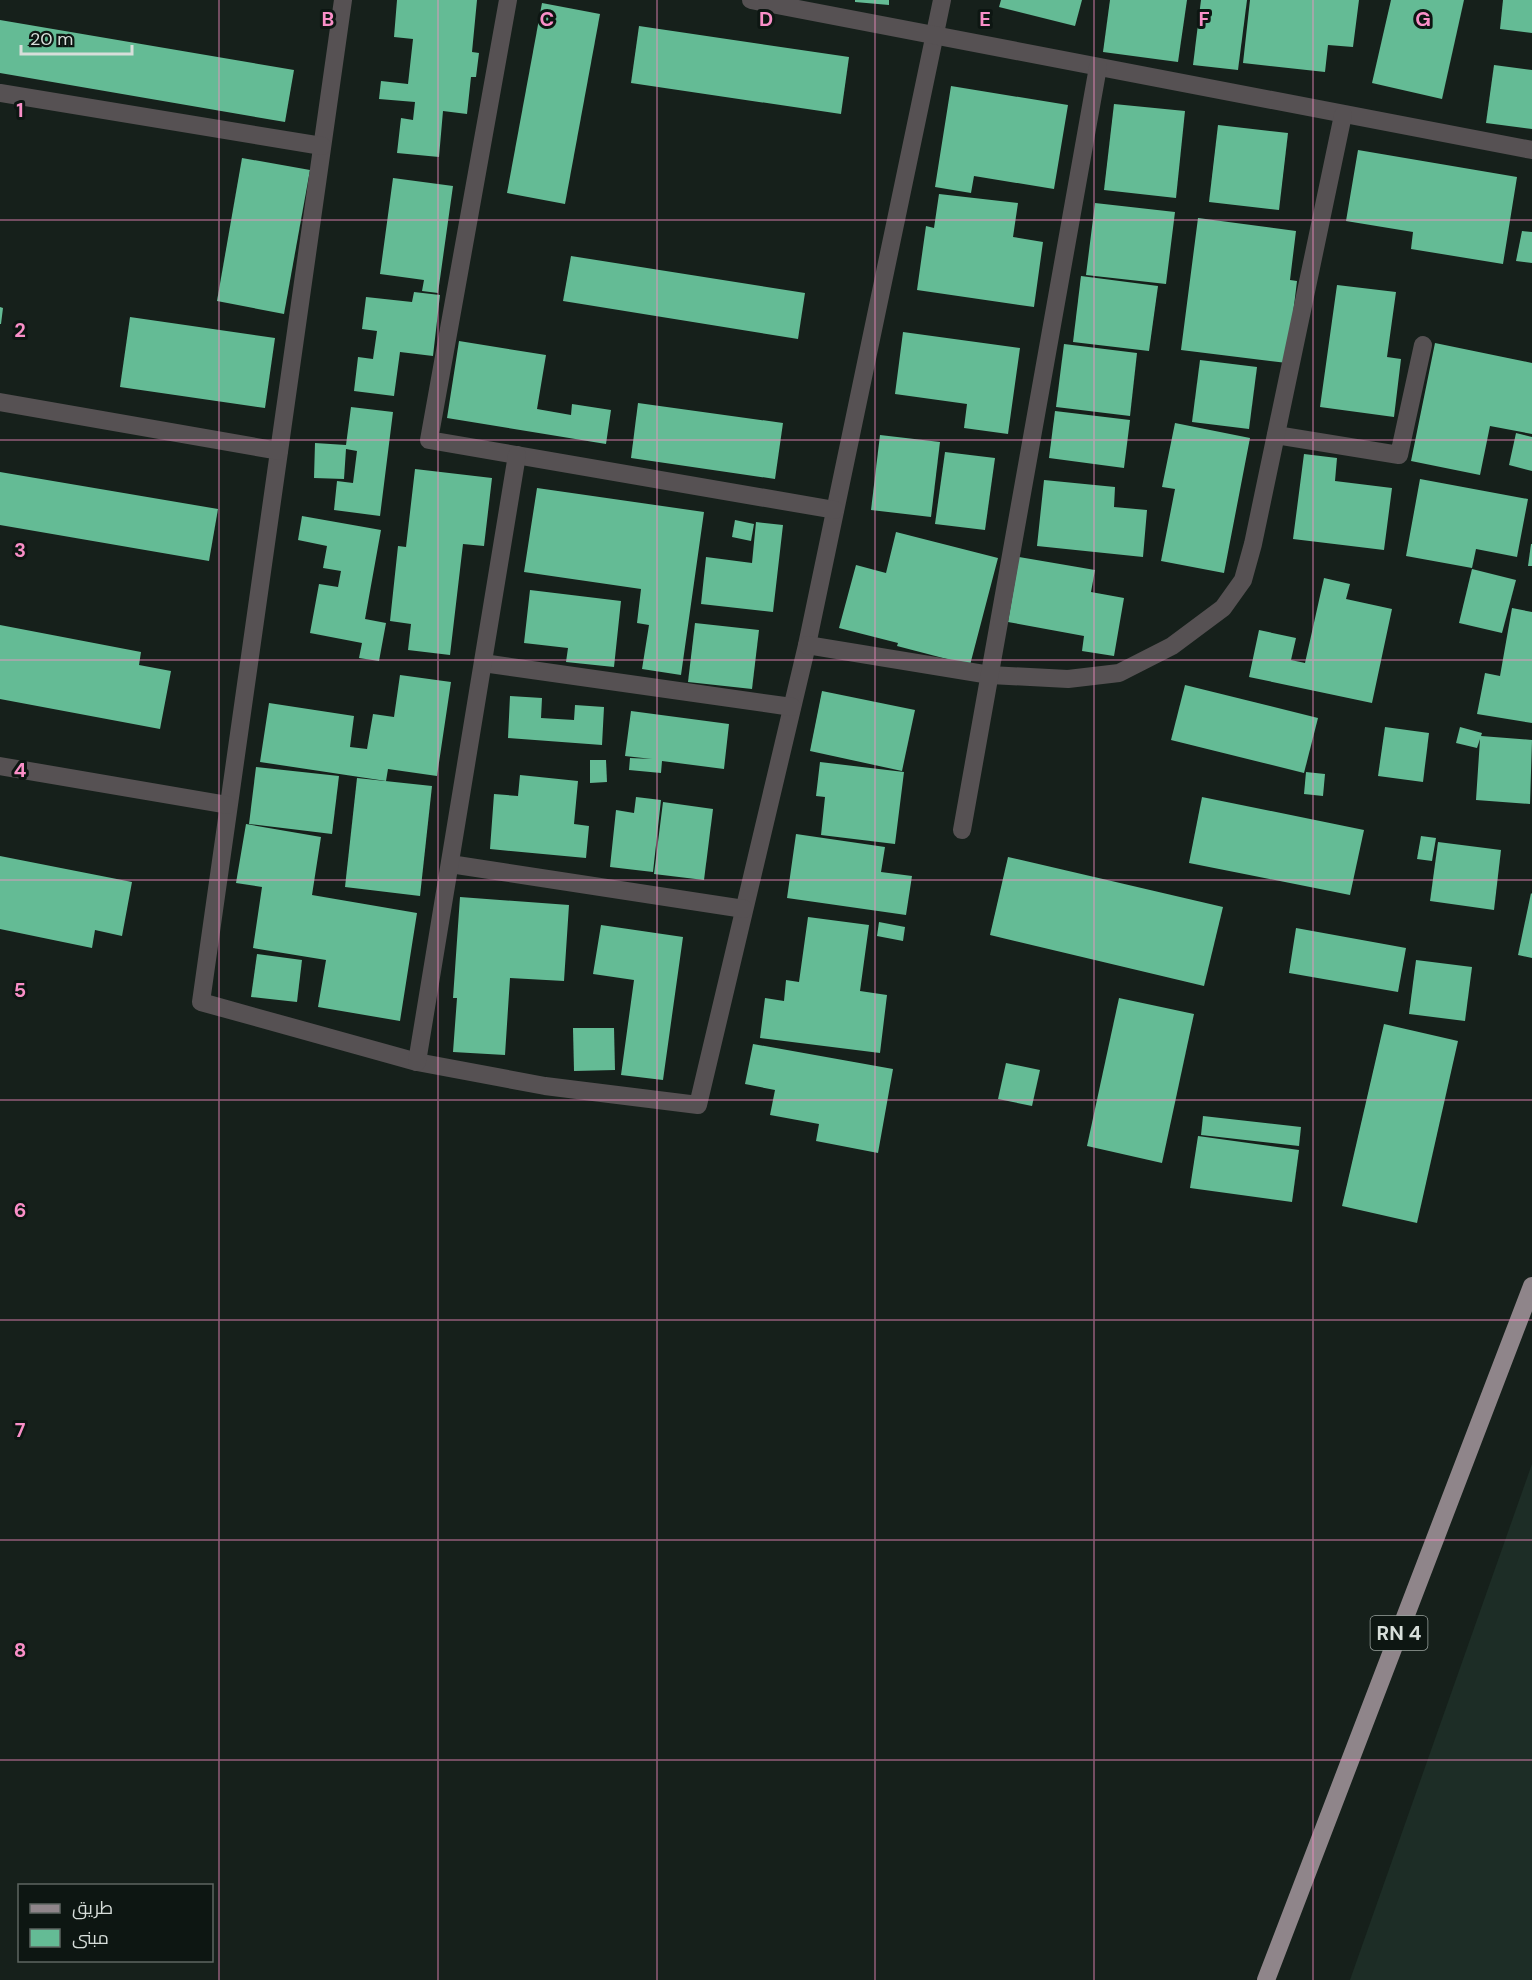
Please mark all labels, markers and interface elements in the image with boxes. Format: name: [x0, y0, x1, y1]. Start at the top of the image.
text: B: [322, 6, 334, 32]
text: C: [540, 6, 554, 32]
text: D: [759, 6, 773, 32]
text: E: [979, 6, 991, 32]
text: F: [1198, 6, 1210, 32]
text: G: [1415, 6, 1431, 32]
scale bar: [21, 18, 132, 56]
text: 20 m: [30, 27, 73, 51]
text: 1: [16, 97, 24, 123]
text: 2: [14, 317, 26, 343]
text: 3: [14, 537, 26, 563]
text: 4: [14, 757, 27, 783]
text: 5: [14, 977, 26, 1003]
text: 6: [14, 1197, 26, 1223]
text: 7: [15, 1417, 26, 1443]
road number: RN 4: [1370, 1616, 1428, 1650]
text: 8: [14, 1637, 26, 1663]
legend: [18, 1884, 213, 1962]
text: طريق: [72, 1896, 113, 1920]
text: مبنى: [72, 1926, 109, 1950]

